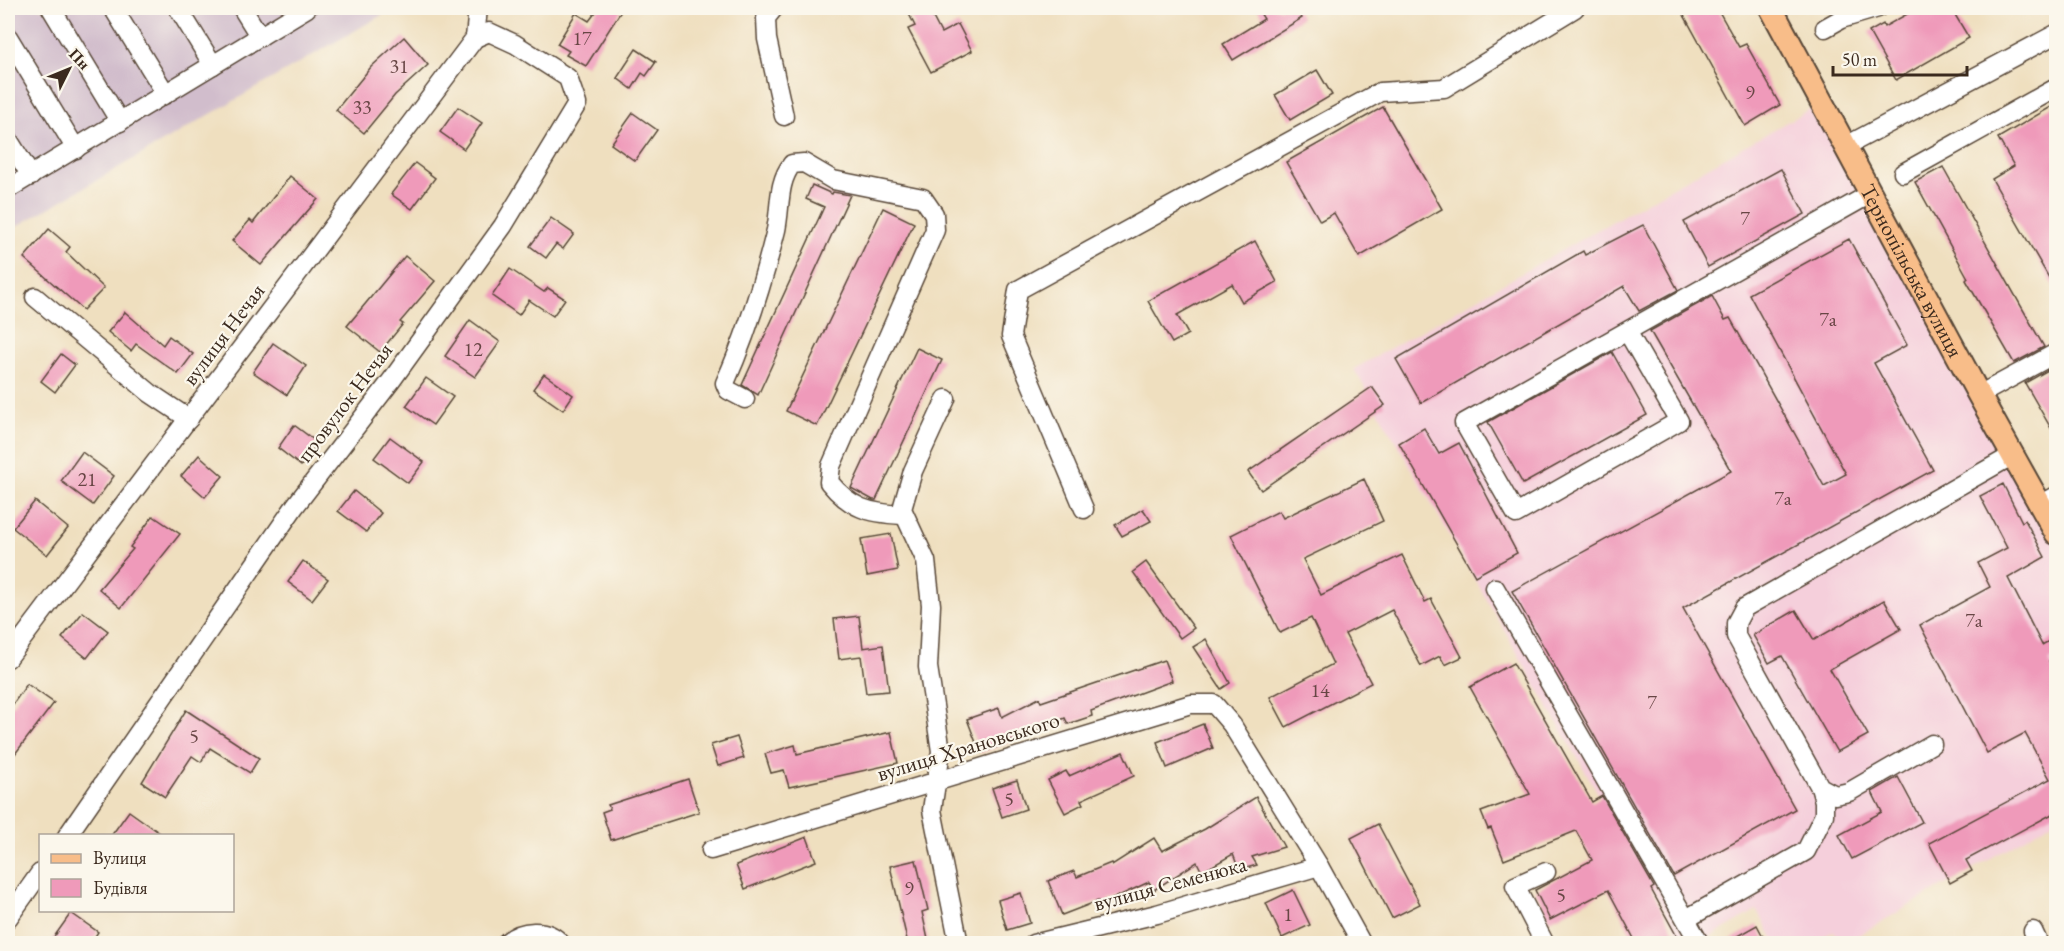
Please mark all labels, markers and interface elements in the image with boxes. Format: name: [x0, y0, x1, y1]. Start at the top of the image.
house number: 17: [572, 25, 592, 51]
north arrow: [39, 39, 99, 99]
scale bar: [1833, 39, 1966, 77]
text: Пн: [64, 44, 95, 74]
text: 50 m: [1842, 48, 1877, 71]
house number: 31: [389, 53, 409, 79]
house number: 9: [1745, 79, 1755, 105]
house number: 33: [352, 94, 372, 120]
street label: Тернопільська вулиця: [1853, 179, 1970, 363]
house number: 7: [1740, 205, 1750, 231]
street label: вулиця Нечая: [175, 277, 271, 391]
house number: 7а: [1819, 306, 1837, 332]
street label: провулок Нечая: [290, 336, 399, 468]
house number: 12: [463, 336, 483, 362]
house number: 21: [77, 466, 97, 492]
house number: 7а: [1774, 485, 1792, 511]
house number: 7а: [1965, 607, 1983, 633]
house number: 14: [1310, 677, 1330, 703]
house number: 7: [1647, 689, 1657, 715]
street label: вулиця Храновського: [873, 705, 1063, 788]
house number: 5: [189, 723, 199, 749]
house number: 5: [1004, 786, 1014, 812]
legend: [39, 834, 234, 912]
text: Вулиця: [93, 846, 146, 869]
street label: вулиця Семенюка: [1090, 849, 1250, 918]
house number: 9: [904, 875, 914, 901]
text: Будівля: [93, 876, 148, 899]
house number: 5: [1556, 882, 1566, 908]
house number: 1: [1283, 901, 1293, 927]

